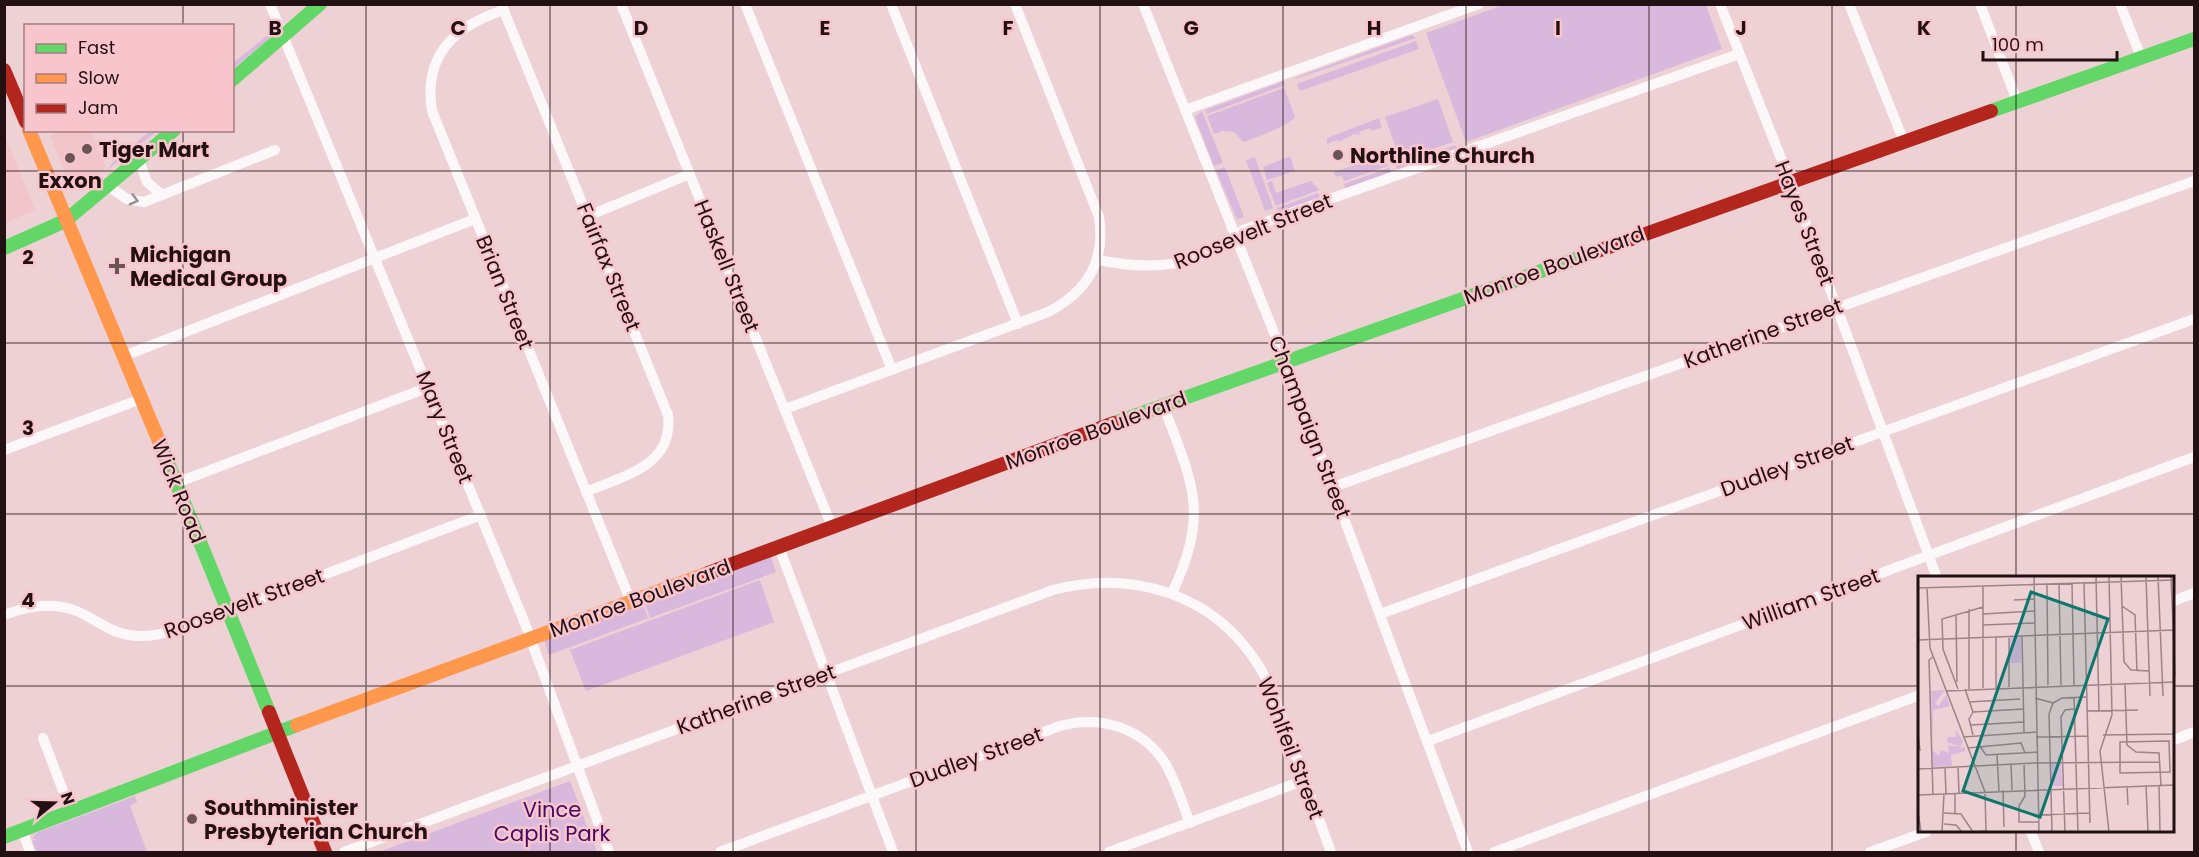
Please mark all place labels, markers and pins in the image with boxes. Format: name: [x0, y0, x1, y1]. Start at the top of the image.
place label: Tiger Mart: [99, 135, 209, 164]
place label: Northline Church: [1350, 141, 1535, 170]
marker: Tiger Mart: [80, 142, 94, 156]
marker: Northline Church: [1331, 148, 1345, 162]
marker: Exxon: [63, 151, 77, 165]
place label: Exxon: [38, 166, 102, 195]
place label: Michigan Medical Group: [130, 240, 287, 293]
marker: Michigan Medical Group: [108, 257, 126, 275]
place label: Southminister Presbyterian Church: [204, 793, 428, 846]
marker: Southminister Presbyterian Church: [185, 812, 199, 826]

